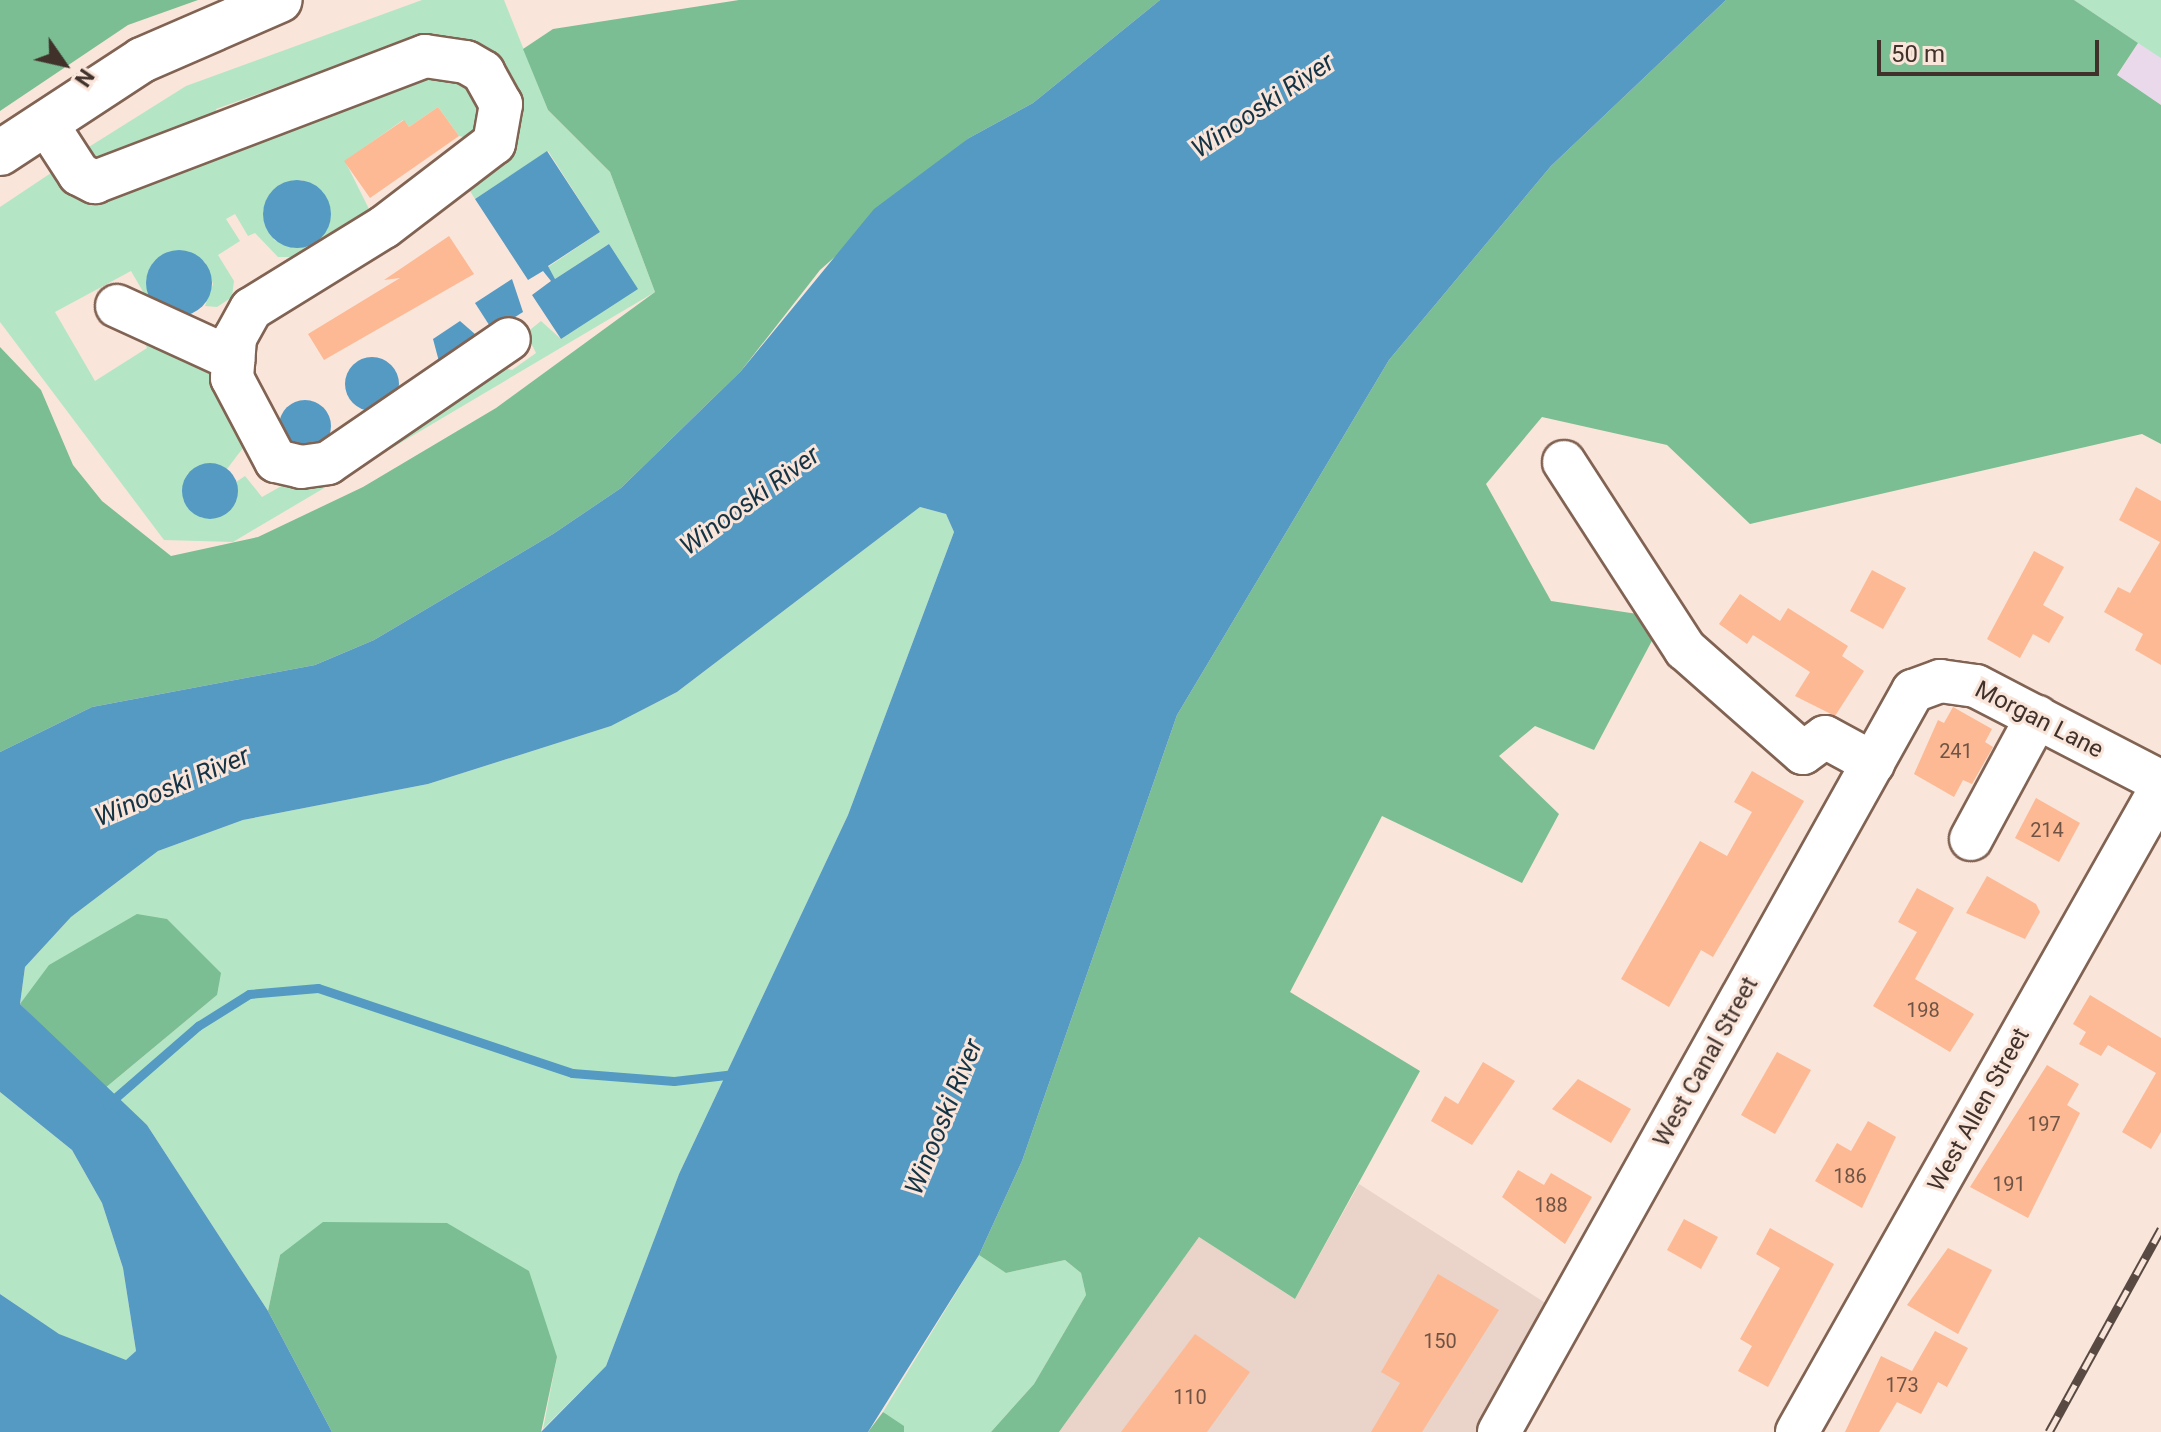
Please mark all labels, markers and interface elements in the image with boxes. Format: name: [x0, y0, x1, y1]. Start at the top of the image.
north arrow: [24, 24, 104, 104]
scale bar: [1881, 24, 2103, 74]
text: 50 m: [1891, 40, 1945, 68]
water label: Winooski River: [1186, 47, 1340, 165]
text: N: [70, 64, 99, 91]
water label: Winooski River: [674, 440, 826, 562]
street label: Morgan Lane: [1970, 675, 2108, 765]
house number: 241: [1939, 739, 1973, 763]
water label: Winooski River: [90, 740, 254, 834]
house number: 214: [2030, 818, 2064, 842]
street label: West Canal Street: [1647, 972, 1765, 1152]
house number: 198: [1906, 998, 1940, 1022]
street label: West Allen Street: [1922, 1023, 2036, 1197]
water label: Winooski River: [899, 1035, 989, 1199]
house number: 197: [2027, 1112, 2061, 1136]
house number: 186: [1833, 1164, 1867, 1188]
house number: 191: [1992, 1172, 2026, 1196]
house number: 188: [1534, 1193, 1568, 1217]
house number: 150: [1423, 1329, 1457, 1353]
house number: 173: [1885, 1373, 1919, 1397]
house number: 110: [1173, 1385, 1207, 1409]

